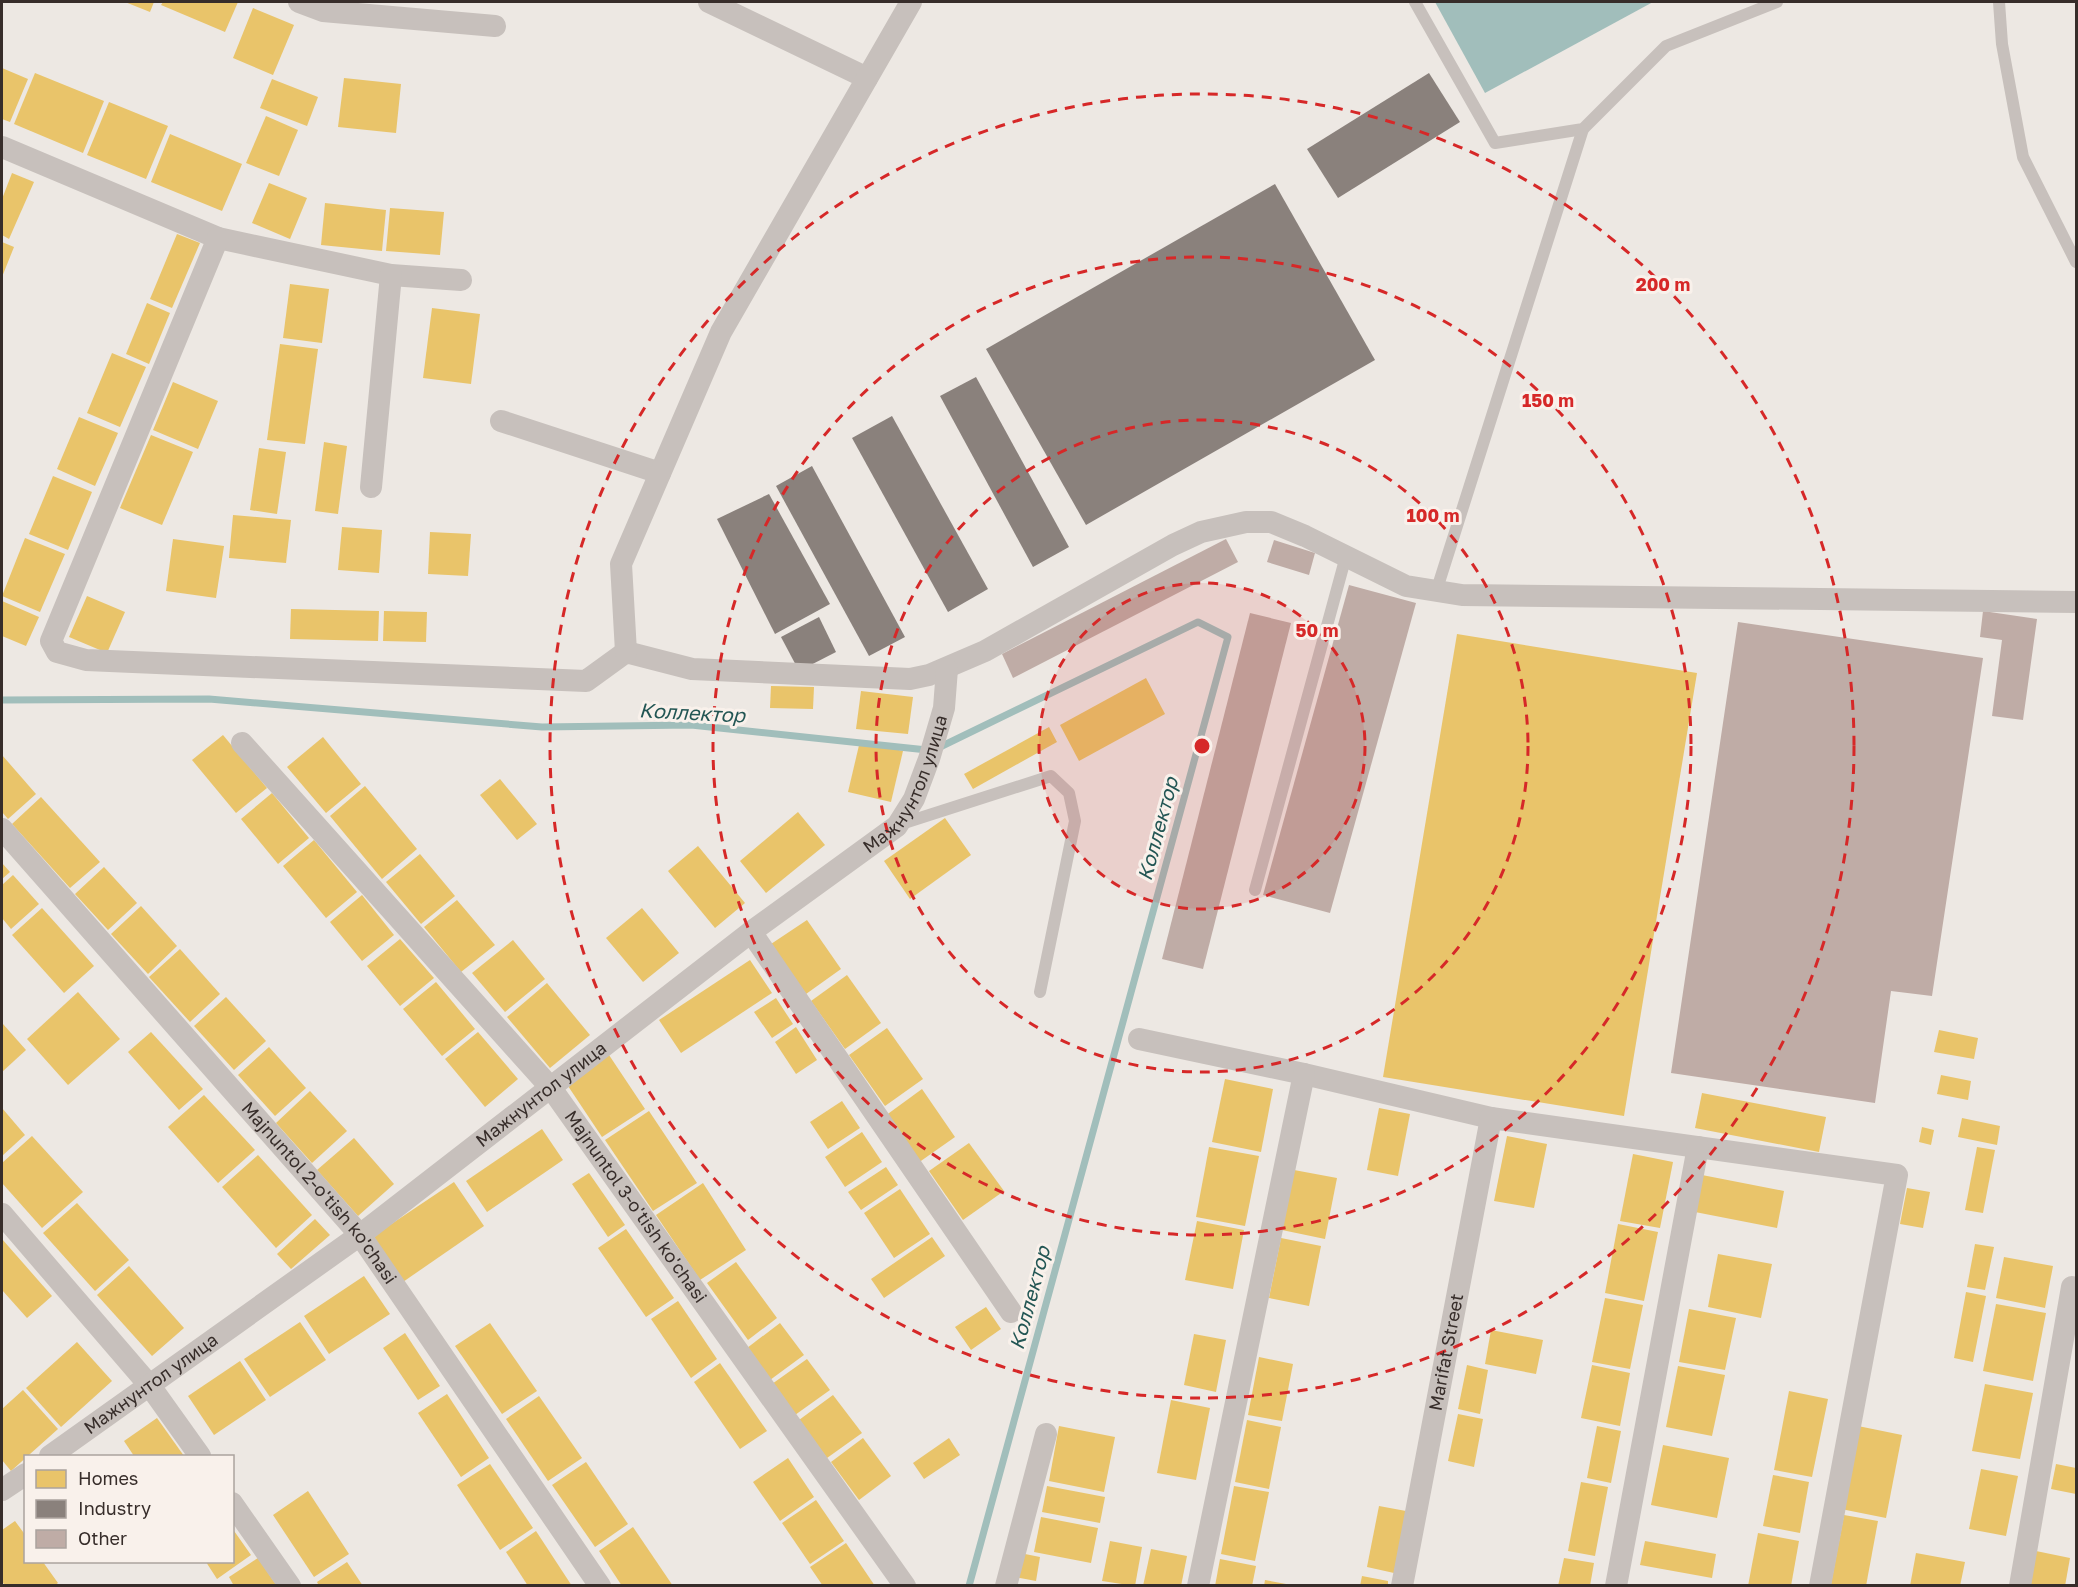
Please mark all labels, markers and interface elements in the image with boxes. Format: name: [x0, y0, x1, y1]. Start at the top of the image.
text: 200 m: [1636, 273, 1690, 295]
text: 150 m: [1522, 389, 1574, 411]
text: 100 m: [1407, 504, 1459, 526]
text: 50 m: [1296, 619, 1338, 641]
water label: Коллектор: [639, 697, 747, 727]
street label: Мажнунтол улица: [858, 712, 951, 857]
centre of rings: [1192, 736, 1212, 756]
water label: Коллектор: [1132, 773, 1183, 883]
street label: Мажнунтол улица: [471, 1036, 610, 1151]
street label: Majnuntol 2-o'tish ko'chasi: [238, 1097, 402, 1288]
street label: Majnuntol 3-o'tish ko'chasi: [560, 1106, 712, 1307]
water label: Коллектор: [1004, 1242, 1055, 1352]
street label: Marifat Street: [1424, 1292, 1467, 1412]
street label: Мажнунтол улица: [79, 1328, 222, 1438]
legend: [24, 1455, 234, 1563]
text: Homes: [78, 1467, 138, 1489]
text: Industry: [78, 1497, 151, 1519]
text: Other: [78, 1527, 127, 1549]

